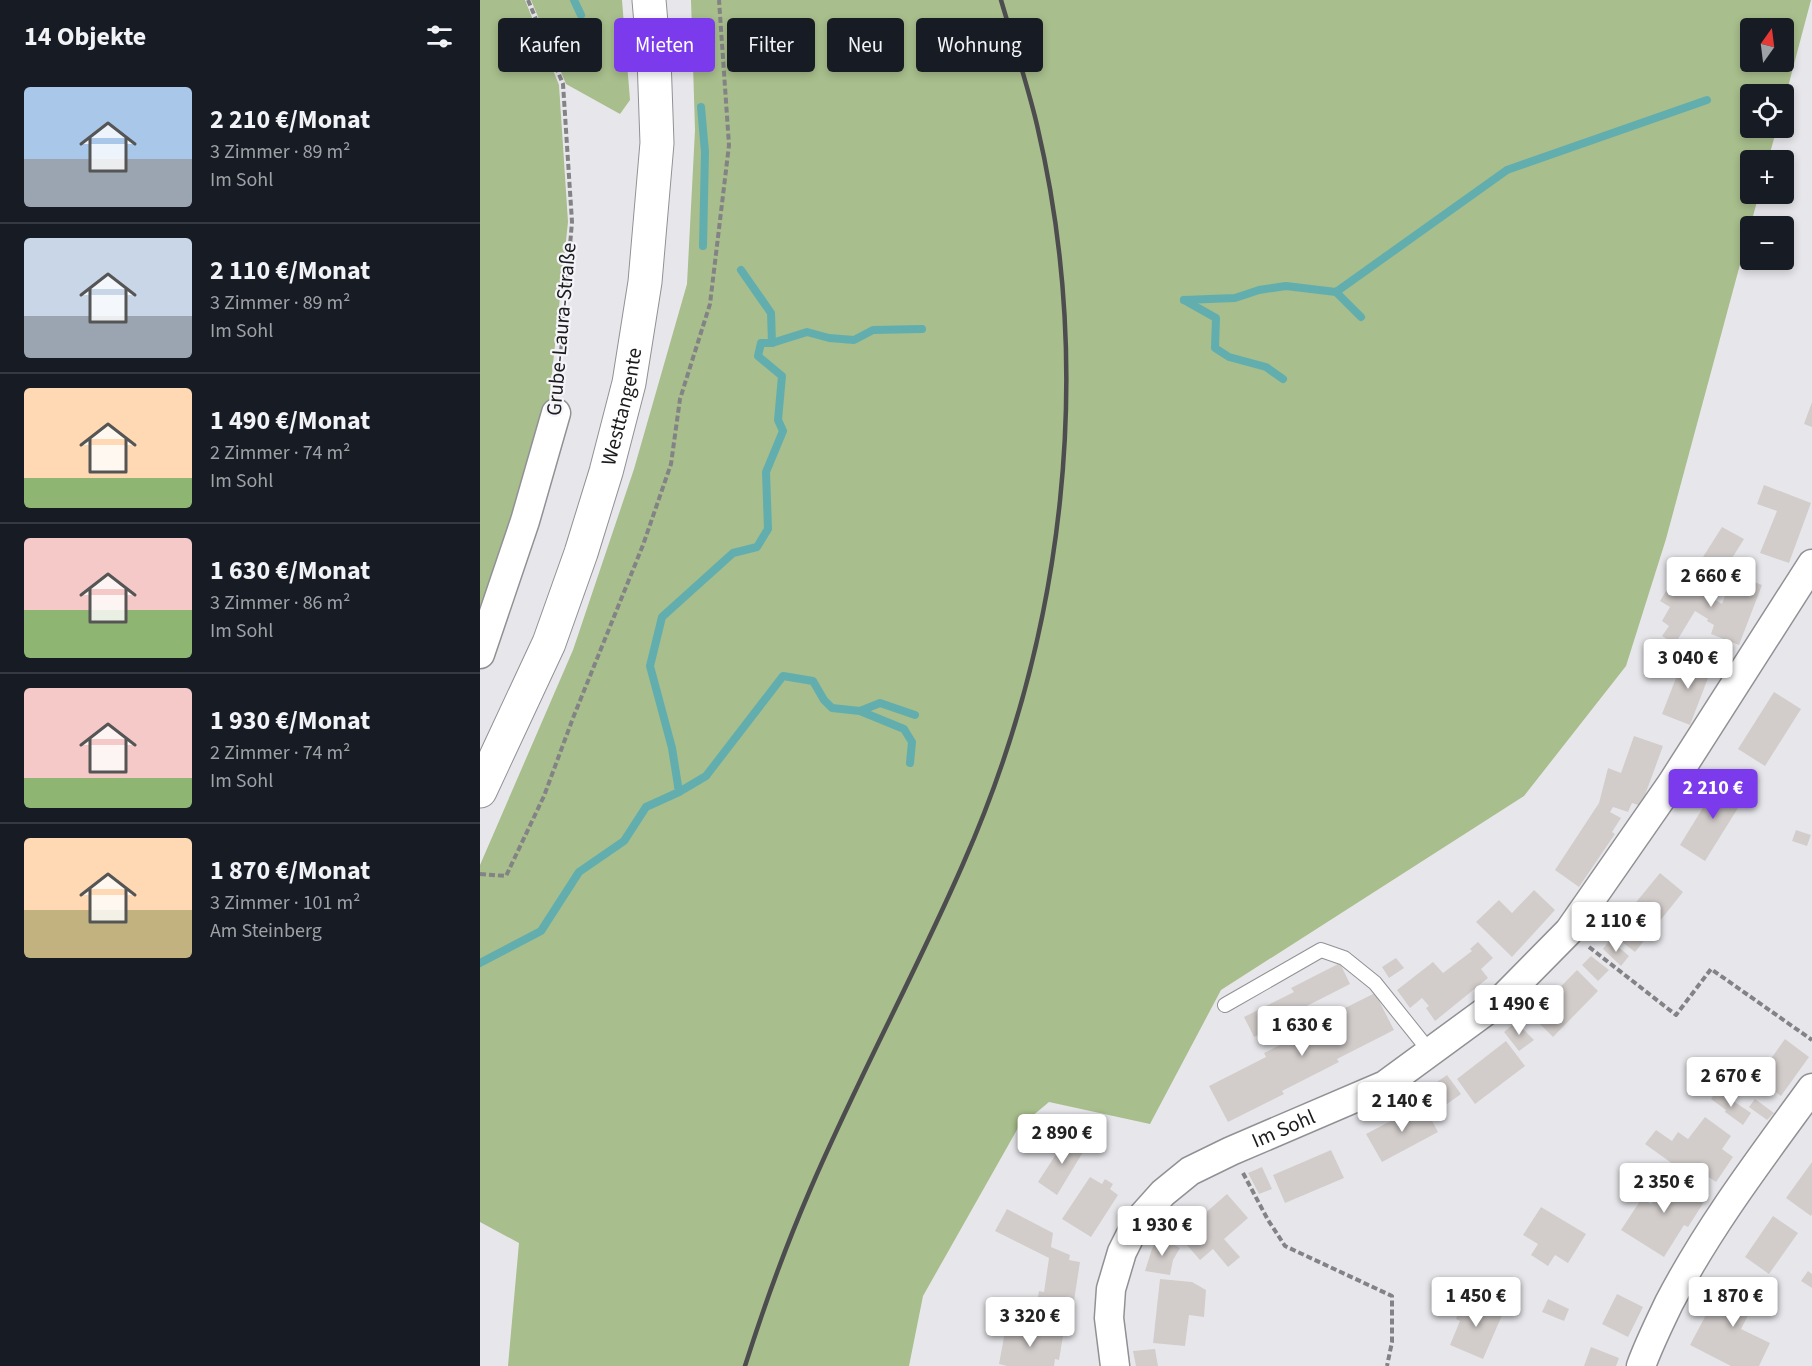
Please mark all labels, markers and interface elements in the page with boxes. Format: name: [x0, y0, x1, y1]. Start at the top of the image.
text: 14 Objekte: [24, 18, 146, 55]
chip: Kaufen: [498, 18, 602, 72]
chip: Mieten: [614, 18, 715, 72]
chip: Filter: [727, 18, 815, 72]
chip: Neu: [827, 18, 904, 72]
chip: Wohnung: [916, 18, 1043, 72]
north arrow: [1740, 18, 1794, 72]
map controls: [1740, 18, 1794, 270]
icon: filters: [423, 20, 456, 53]
button: locate: [1740, 84, 1794, 138]
text: 2 210 €/Monat: [210, 101, 370, 138]
icon: home: [72, 111, 144, 183]
text: 3 Zimmer · 89 m²: [210, 138, 350, 166]
button: +: [1740, 150, 1794, 204]
text: Im Sohl: [210, 166, 273, 194]
button: −: [1740, 216, 1794, 270]
street label: Grube-Laura-Straße: [538, 241, 584, 417]
text: 2 110 €/Monat: [210, 252, 370, 289]
icon: home: [72, 262, 144, 334]
text: 3 Zimmer · 89 m²: [210, 289, 350, 317]
text: Im Sohl: [210, 317, 273, 345]
street label: Westtangente: [593, 345, 649, 469]
text: 1 490 €/Monat: [210, 402, 370, 439]
icon: home: [72, 412, 144, 484]
text: 2 Zimmer · 74 m²: [210, 439, 350, 467]
text: Im Sohl: [210, 467, 273, 495]
text: 1 630 €/Monat: [210, 552, 370, 589]
pin: 2 660 €: [1656, 557, 1766, 608]
icon: home: [72, 562, 144, 634]
text: 2 660 €: [1681, 562, 1741, 590]
text: 3 Zimmer · 86 m²: [210, 589, 350, 617]
text: Im Sohl: [210, 617, 273, 645]
pin: 3 040 €: [1633, 639, 1743, 690]
text: 3 040 €: [1658, 644, 1718, 672]
text: 1 930 €/Monat: [210, 702, 370, 739]
icon: home: [72, 712, 144, 784]
text: 2 Zimmer · 74 m²: [210, 739, 350, 767]
text: Im Sohl: [210, 767, 273, 795]
pin: 2 210 €: [1658, 769, 1768, 820]
text: 2 210 €: [1683, 774, 1743, 802]
text: 1 870 €/Monat: [210, 852, 370, 889]
icon: home: [72, 862, 144, 934]
text: 3 Zimmer · 101 m²: [210, 889, 360, 917]
pin: 2 110 €: [1561, 902, 1671, 953]
text: 2 110 €: [1586, 907, 1646, 935]
text: Am Steinberg: [210, 917, 322, 945]
pin: 1 490 €: [1464, 985, 1574, 1036]
text: 1 490 €: [1489, 990, 1549, 1018]
pin: 1 630 €: [1247, 1006, 1357, 1057]
text: 1 630 €: [1272, 1011, 1332, 1039]
pin: 2 670 €: [1676, 1057, 1786, 1108]
text: 2 670 €: [1701, 1062, 1761, 1090]
pin: 2 140 €: [1347, 1082, 1457, 1133]
text: 2 140 €: [1372, 1087, 1432, 1115]
street label: Im Sohl: [1247, 1102, 1320, 1155]
pin: 2 890 €: [1007, 1114, 1117, 1165]
text: 2 890 €: [1032, 1119, 1092, 1147]
pin: 2 350 €: [1609, 1163, 1719, 1214]
text: 2 350 €: [1634, 1168, 1694, 1196]
pin: 1 930 €: [1107, 1206, 1217, 1257]
text: 1 930 €: [1132, 1211, 1192, 1239]
pin: 1 450 €: [1421, 1277, 1531, 1328]
pin: 1 870 €: [1678, 1277, 1788, 1328]
text: 1 450 €: [1446, 1282, 1506, 1310]
text: 1 870 €: [1703, 1282, 1763, 1310]
pin: 3 320 €: [975, 1297, 1085, 1348]
text: 3 320 €: [1000, 1302, 1060, 1330]

